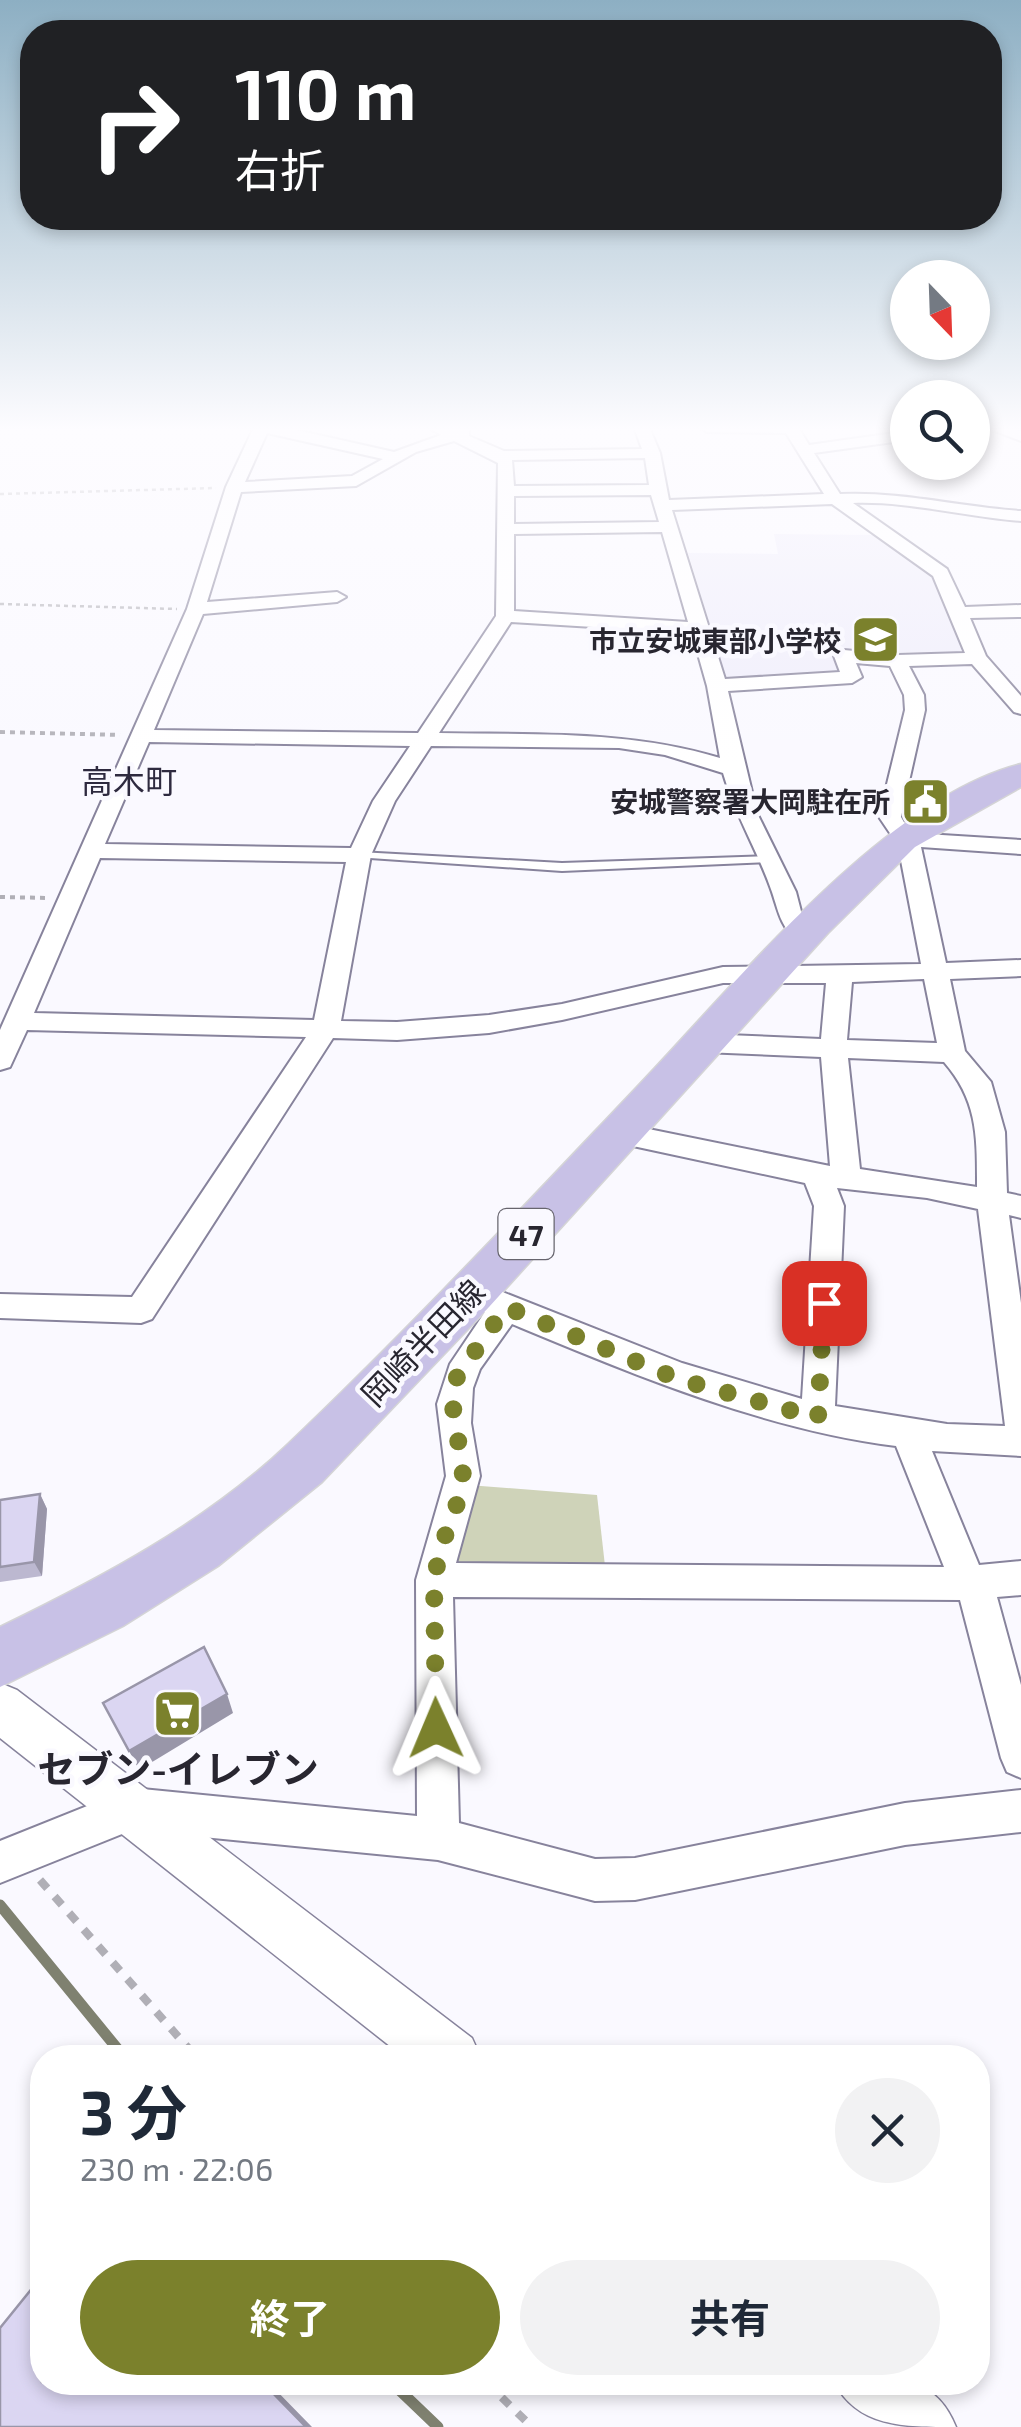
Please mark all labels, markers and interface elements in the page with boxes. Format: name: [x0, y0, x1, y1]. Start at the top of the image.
text: 110 m: [235, 50, 416, 134]
icon: right: [70, 60, 200, 190]
text: 右折: [235, 142, 325, 196]
north arrow: [890, 260, 990, 360]
map controls: [890, 260, 990, 480]
button: search: [890, 380, 990, 480]
school or university icon: 市立安城東部小学校: [850, 614, 902, 666]
place label: 市立安城東部小学校: [589, 623, 841, 657]
district label: 高木町: [81, 761, 177, 799]
public building icon: 安城警察署大岡駐在所: [899, 775, 951, 827]
place label: 安城警察署大岡駐在所: [610, 784, 890, 818]
road number: 47: [498, 1209, 554, 1259]
pin: [782, 1261, 867, 1346]
street label: 岡崎半田線: [353, 1271, 491, 1413]
icon: arrive: [797, 1276, 852, 1331]
position arrow: [384, 1676, 488, 1780]
supermarket icon: セブン-イレブン: [152, 1688, 204, 1740]
place label: セブン-イレブン: [37, 1745, 319, 1791]
text: 3 分: [80, 2075, 187, 2147]
button: close: [835, 2078, 940, 2183]
text: 230 m · 22:06: [80, 2149, 273, 2187]
button: 終了: [80, 2260, 500, 2375]
button: 共有: [520, 2260, 940, 2375]

